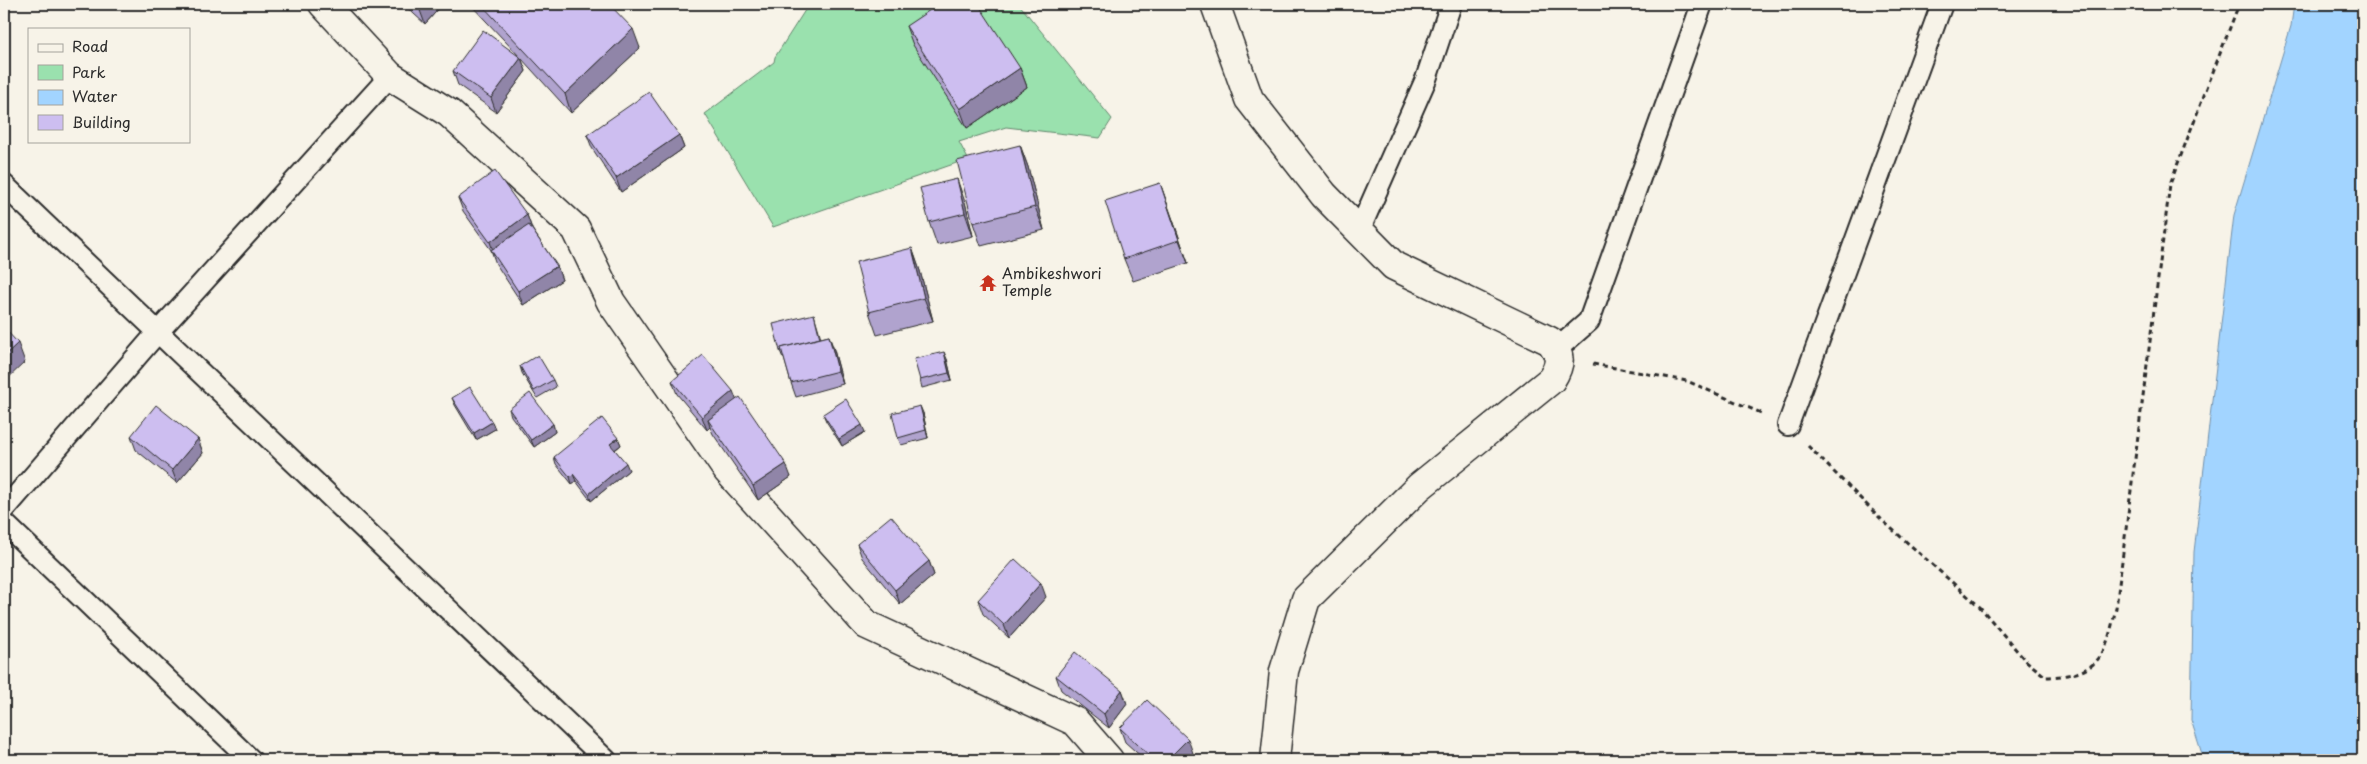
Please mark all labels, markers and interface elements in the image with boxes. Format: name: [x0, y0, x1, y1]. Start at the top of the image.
legend: [28, 28, 190, 142]
text: Road: [72, 34, 108, 57]
text: Park: [72, 60, 106, 83]
text: Water: [72, 84, 117, 107]
text: Building: [72, 110, 131, 133]
place label: Ambikeshwori Temple: [1002, 261, 1102, 301]
temple icon: Ambikeshwori Temple: [978, 273, 998, 293]

